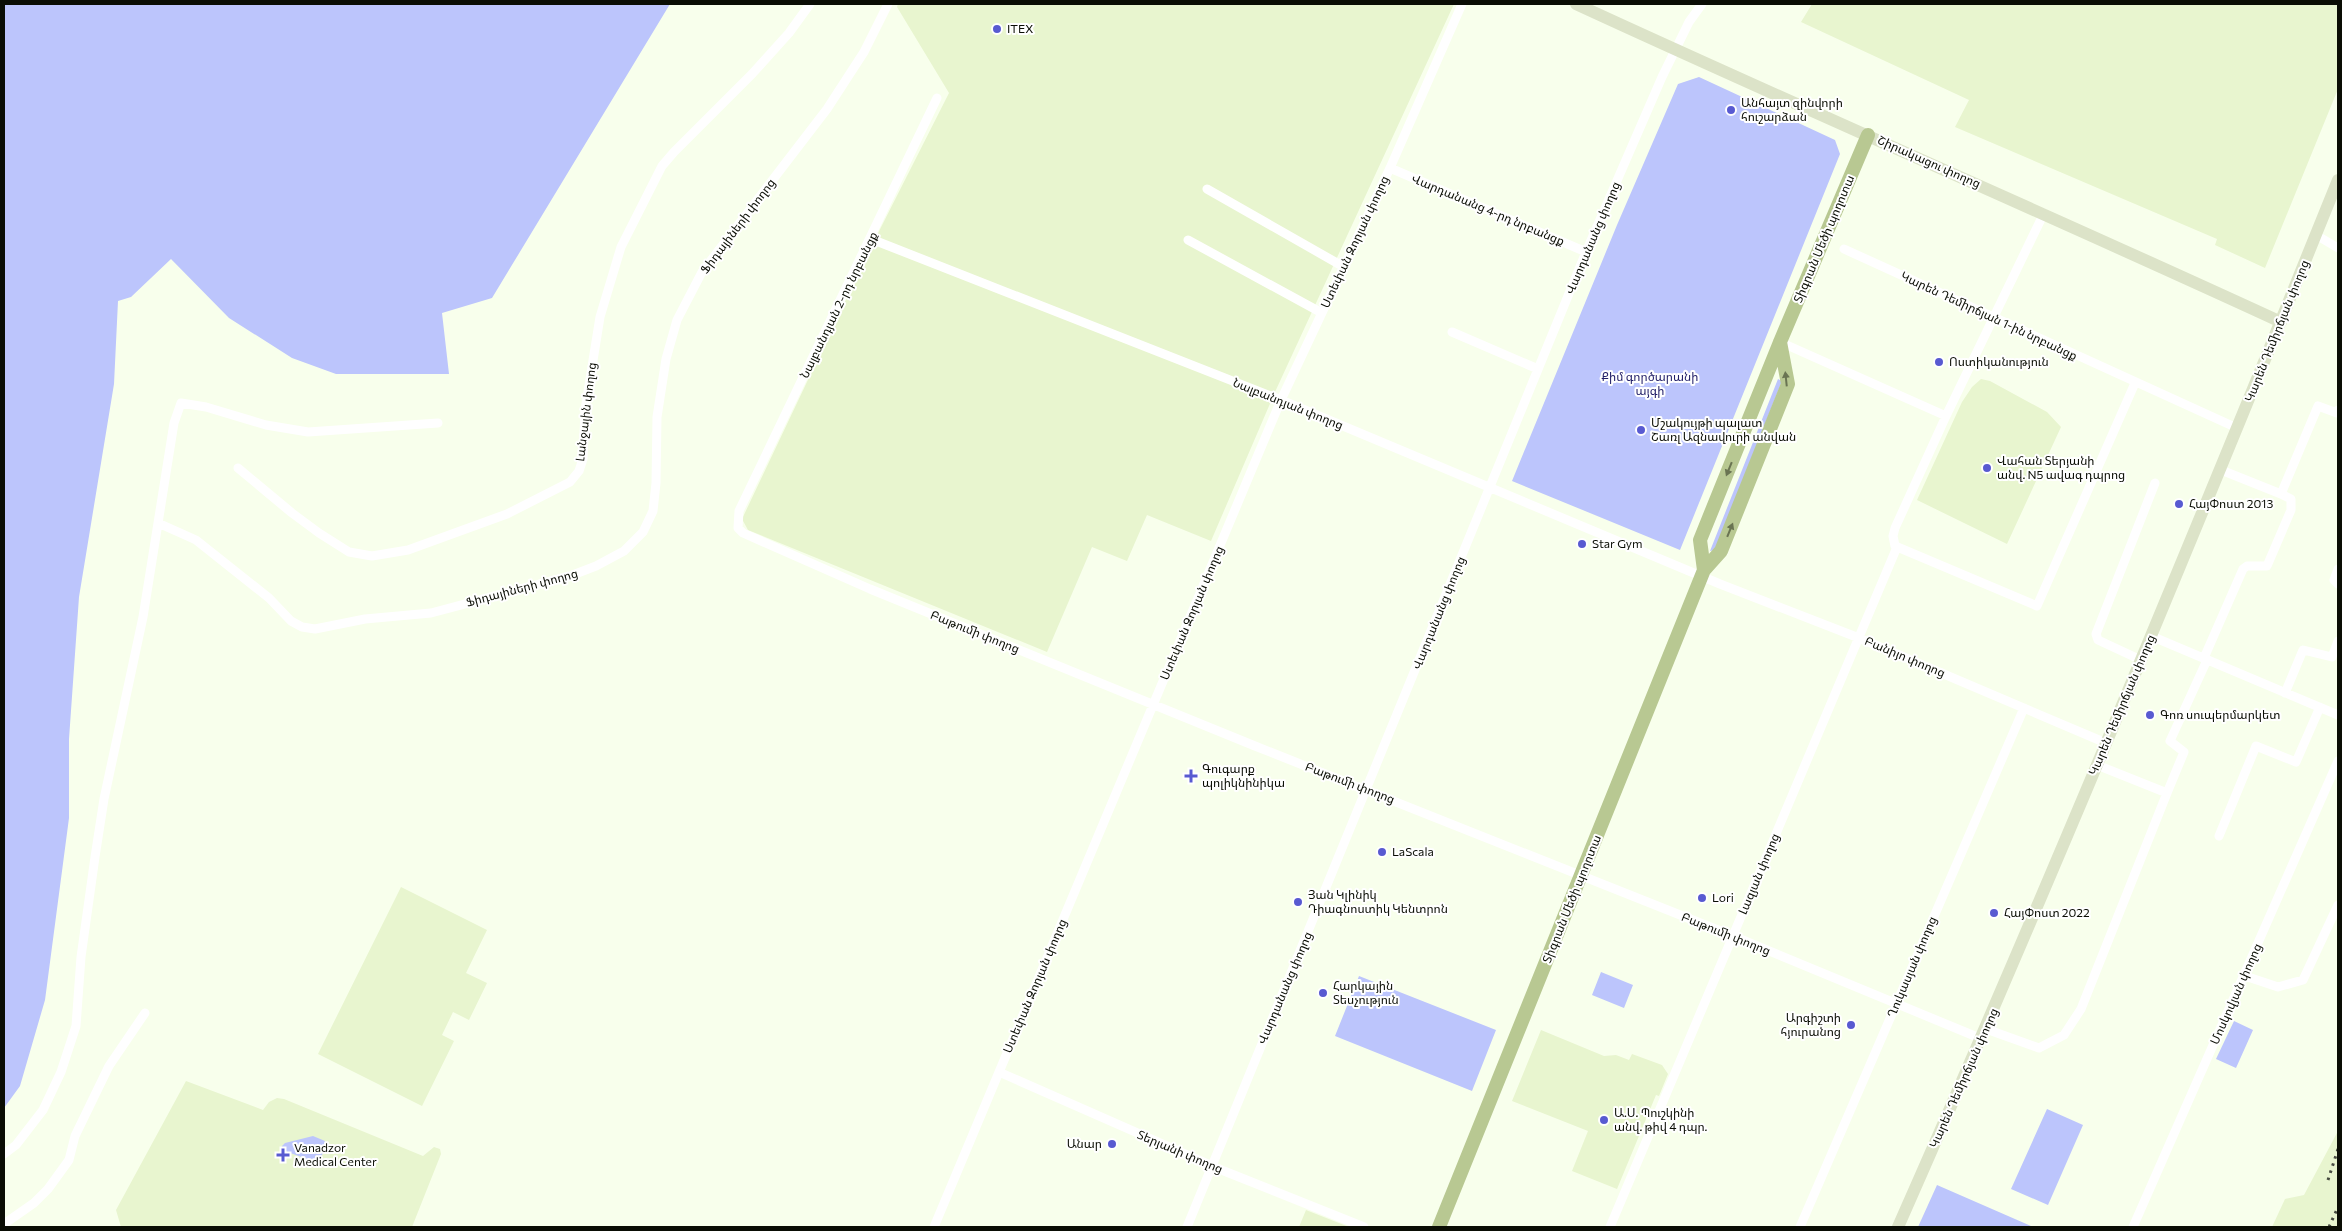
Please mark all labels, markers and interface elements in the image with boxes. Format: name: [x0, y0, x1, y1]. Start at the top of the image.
place label: ITEX: [1007, 21, 1033, 35]
marker: ITEX: [991, 23, 1003, 35]
place label: Անհայտ զինվորի հուշարձան: [1741, 95, 1843, 124]
marker: Անհայտ զինվորի հուշարձան: [1725, 104, 1737, 116]
street label: Շիրակացու փողոց: [1875, 132, 1983, 191]
street label: Վարդանանց 4-րդ նրբանցք: [1409, 170, 1567, 249]
street label: Ստեփան Զորյան փողոց: [1317, 173, 1392, 310]
street label: Տիգրան Մեծի պողոտա: [1790, 173, 1857, 305]
street label: Ֆիդայիների փողոց: [697, 175, 778, 276]
street label: Վարդանանց փողոց: [1562, 179, 1623, 296]
street label: Նալբանդյան 2-րդ նրբանցք: [796, 229, 881, 381]
street label: Կարեն Դեմիրճյան փողոց: [2241, 258, 2312, 404]
street label: Կարեն Դեմիրճյան 1-ին նրբանցք: [1899, 268, 2080, 363]
place label: Ոստիկանություն: [1949, 354, 2049, 369]
marker: Ոստիկանություն: [1933, 356, 1945, 368]
street label: Լանջային փողոց: [572, 361, 599, 462]
park label: Քիմ գործարանի այգի: [1602, 369, 1698, 398]
one-way arrow: [1782, 370, 1790, 386]
street label: Նալբանդյան փողոց: [1231, 375, 1346, 433]
place label: Մշակույթի պալատ Շառլ Ազնավուրի անվան: [1651, 415, 1796, 444]
marker: Մշակույթի պալատ Շառլ Ազնավուրի անվան: [1635, 424, 1647, 436]
place label: Վահան Տերյանի անվ. N5 ավագ դպրոց: [1997, 453, 2125, 482]
one-way arrow: [1725, 462, 1733, 477]
marker: Վահան Տերյանի անվ. N5 ավագ դպրոց: [1981, 462, 1993, 474]
place label: ՀայՓոստ 2013: [2189, 496, 2273, 511]
marker: ՀայՓոստ 2013: [2173, 498, 2185, 510]
one-way arrow: [1726, 522, 1734, 537]
place label: Star Gym: [1592, 536, 1642, 550]
marker: Star Gym: [1576, 538, 1588, 550]
street label: Ստեփան Զորյան փողոց: [1156, 543, 1227, 682]
street label: Վարդանանց փողոց: [1409, 554, 1468, 672]
street label: Ֆիդայիների փողոց: [464, 565, 579, 610]
street label: Բաթումի փողոց: [928, 607, 1022, 656]
street label: Կարեն Դեմիրճյան փողոց: [2085, 632, 2158, 778]
street label: Բանիյո փողոց: [1863, 633, 1948, 680]
place label: Գոռ սուպերմարկետ: [2160, 707, 2280, 722]
marker: Գոռ սուպերմարկետ: [2144, 709, 2156, 721]
street label: Բաթումի փողոց: [1303, 759, 1397, 807]
place label: Գուգարք պոլիկնինիկա: [1202, 761, 1285, 790]
marker: Գուգարք պոլիկնինիկա: [1184, 769, 1198, 783]
street label: Լազյան փողոց: [1735, 831, 1782, 917]
street label: Տիգրան Մեծի պողոտա: [1539, 832, 1604, 965]
place label: LaScala: [1392, 844, 1434, 858]
marker: LaScala: [1376, 846, 1388, 858]
place label: Յան Կլինիկ Դիագնոստիկ Կենտրոն: [1308, 887, 1448, 916]
place label: Lori: [1712, 890, 1734, 904]
marker: Lori: [1696, 892, 1708, 904]
marker: Յան Կլինիկ Դիագնոստիկ Կենտրոն: [1292, 896, 1304, 908]
place label: ՀայՓոստ 2022: [2004, 905, 2090, 920]
marker: ՀայՓոստ 2022: [1988, 907, 2000, 919]
street label: Բաթումի փողոց: [1679, 909, 1773, 958]
street label: Ղուկասյան փողոց: [1883, 914, 1940, 1020]
street label: Ստեփան Զորյան փողոց: [999, 916, 1070, 1055]
street label: Վարդանանց փողոց: [1254, 929, 1315, 1046]
street label: Մոսկովյան փողոց: [2206, 941, 2265, 1047]
place label: Հարկային Տեսչություն: [1333, 978, 1399, 1007]
marker: Հարկային Տեսչություն: [1317, 987, 1329, 999]
street label: Կարեն Դեմիրճյան փողոց: [1926, 1005, 2001, 1150]
place label: Արգիշտի հյուրանոց: [1780, 1010, 1841, 1039]
marker: Արգիշտի հյուրանոց: [1845, 1019, 1857, 1031]
place label: Ա.Ս. Պուշկինի անվ. թիվ 4 դպր.: [1614, 1105, 1708, 1134]
marker: Ա.Ս. Պուշկինի անվ. թիվ 4 դպր.: [1598, 1114, 1610, 1126]
street label: Տերյանի փողոց: [1135, 1127, 1225, 1176]
place label: Անար: [1067, 1136, 1102, 1151]
marker: Անար: [1106, 1138, 1118, 1150]
place label: Vanadzor Medical Center: [294, 1140, 377, 1168]
marker: Vanadzor Medical Center: [276, 1148, 290, 1162]

